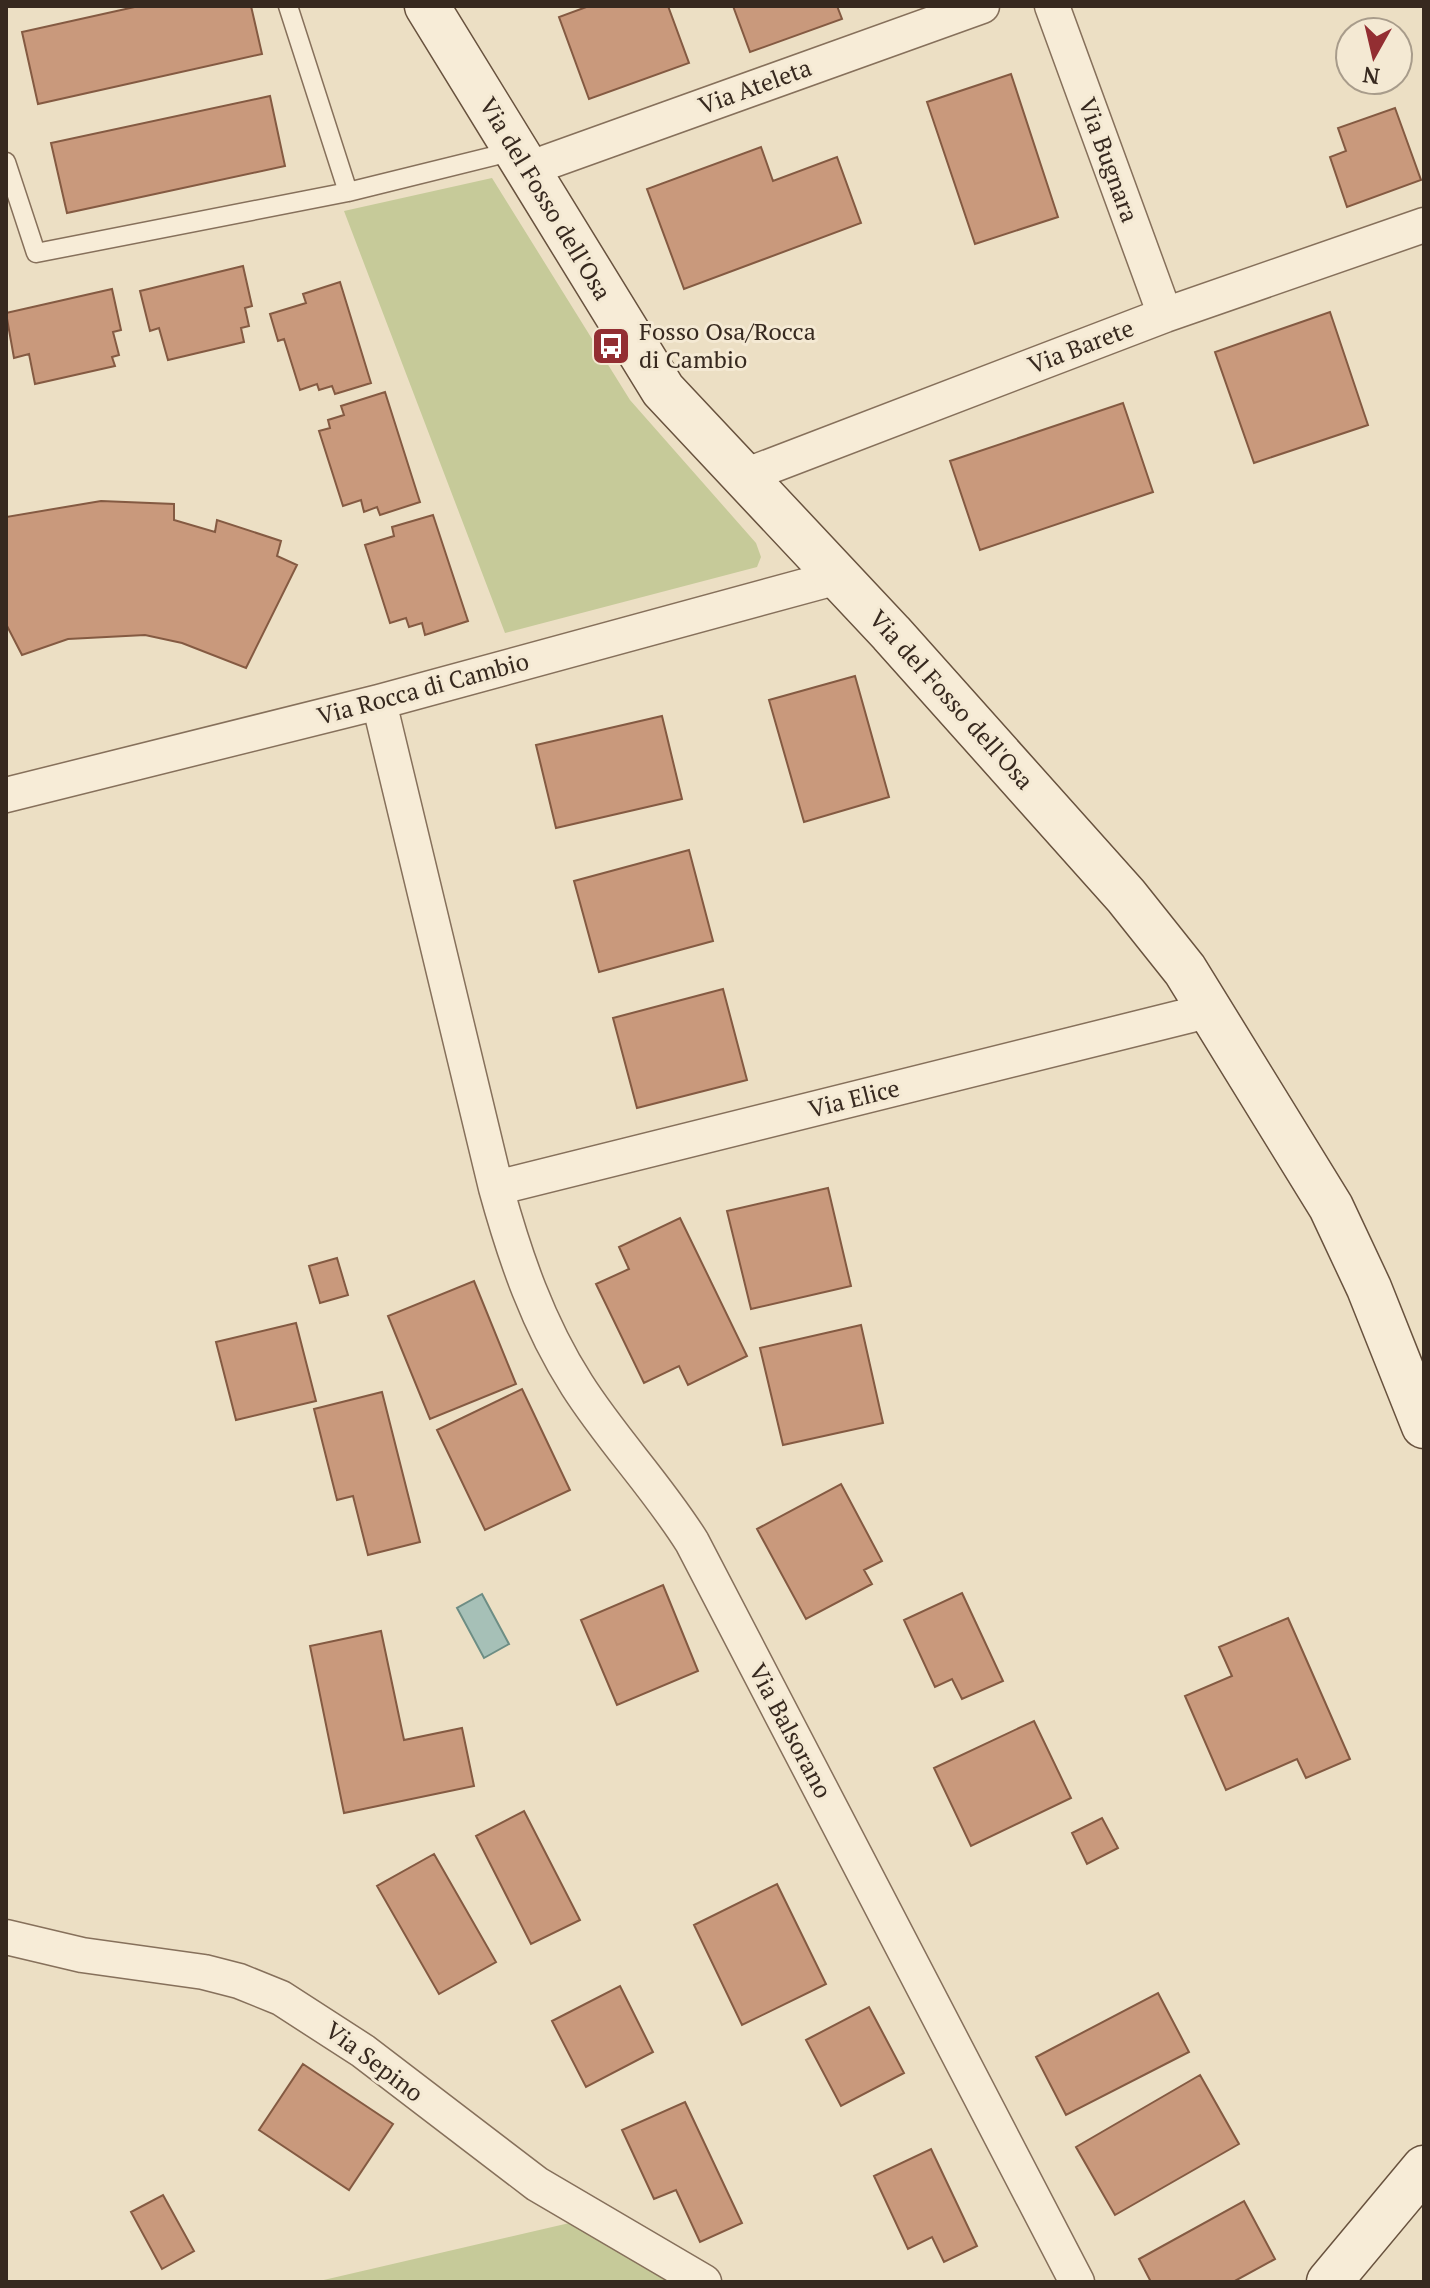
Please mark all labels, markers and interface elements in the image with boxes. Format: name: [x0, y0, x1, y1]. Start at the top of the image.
north arrow: [1334, 16, 1414, 96]
street label: Via Ateleta: [694, 51, 815, 121]
text: N: [1361, 61, 1381, 92]
street label: Via del Fosso dell'Osa: [473, 91, 619, 306]
street label: Via Bugnara: [1072, 93, 1146, 226]
street label: Via Barete: [1023, 311, 1138, 381]
place label: Fosso Osa/Rocca di Cambio: [639, 315, 816, 375]
bus stop icon: Fosso Osa/Rocca di Cambio: [590, 325, 632, 367]
street label: Via del Fosso dell'Osa: [863, 603, 1041, 796]
street label: Via Rocca di Cambio: [313, 644, 532, 732]
street label: Via Elice: [805, 1071, 903, 1125]
street label: Via Balsorano: [742, 1658, 840, 1803]
street label: Via Sepino: [319, 2014, 430, 2109]

